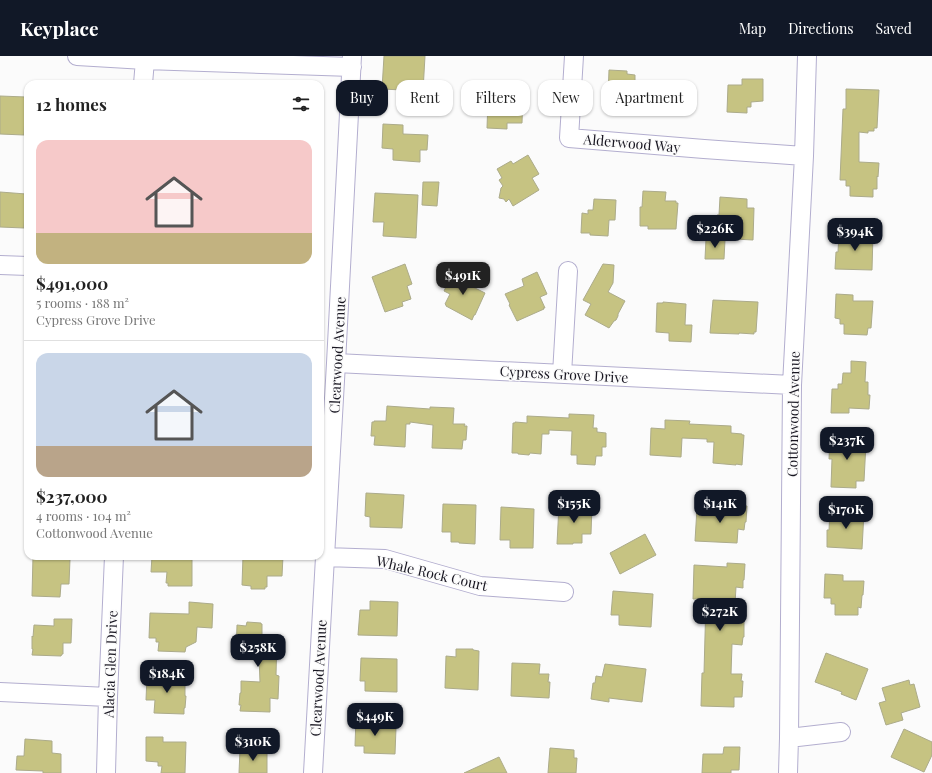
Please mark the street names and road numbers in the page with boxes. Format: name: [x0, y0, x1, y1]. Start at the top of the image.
street label: Alderwood Way: [582, 129, 681, 157]
street label: Clearwood Avenue: [324, 296, 350, 414]
street label: Cottonwood Avenue: [782, 351, 804, 477]
street label: Cypress Grove Drive: [499, 361, 629, 387]
street label: Whale Rock Court: [374, 551, 490, 595]
street label: Alacia Glen Drive: [99, 610, 121, 719]
street label: Clearwood Avenue: [305, 619, 331, 737]

